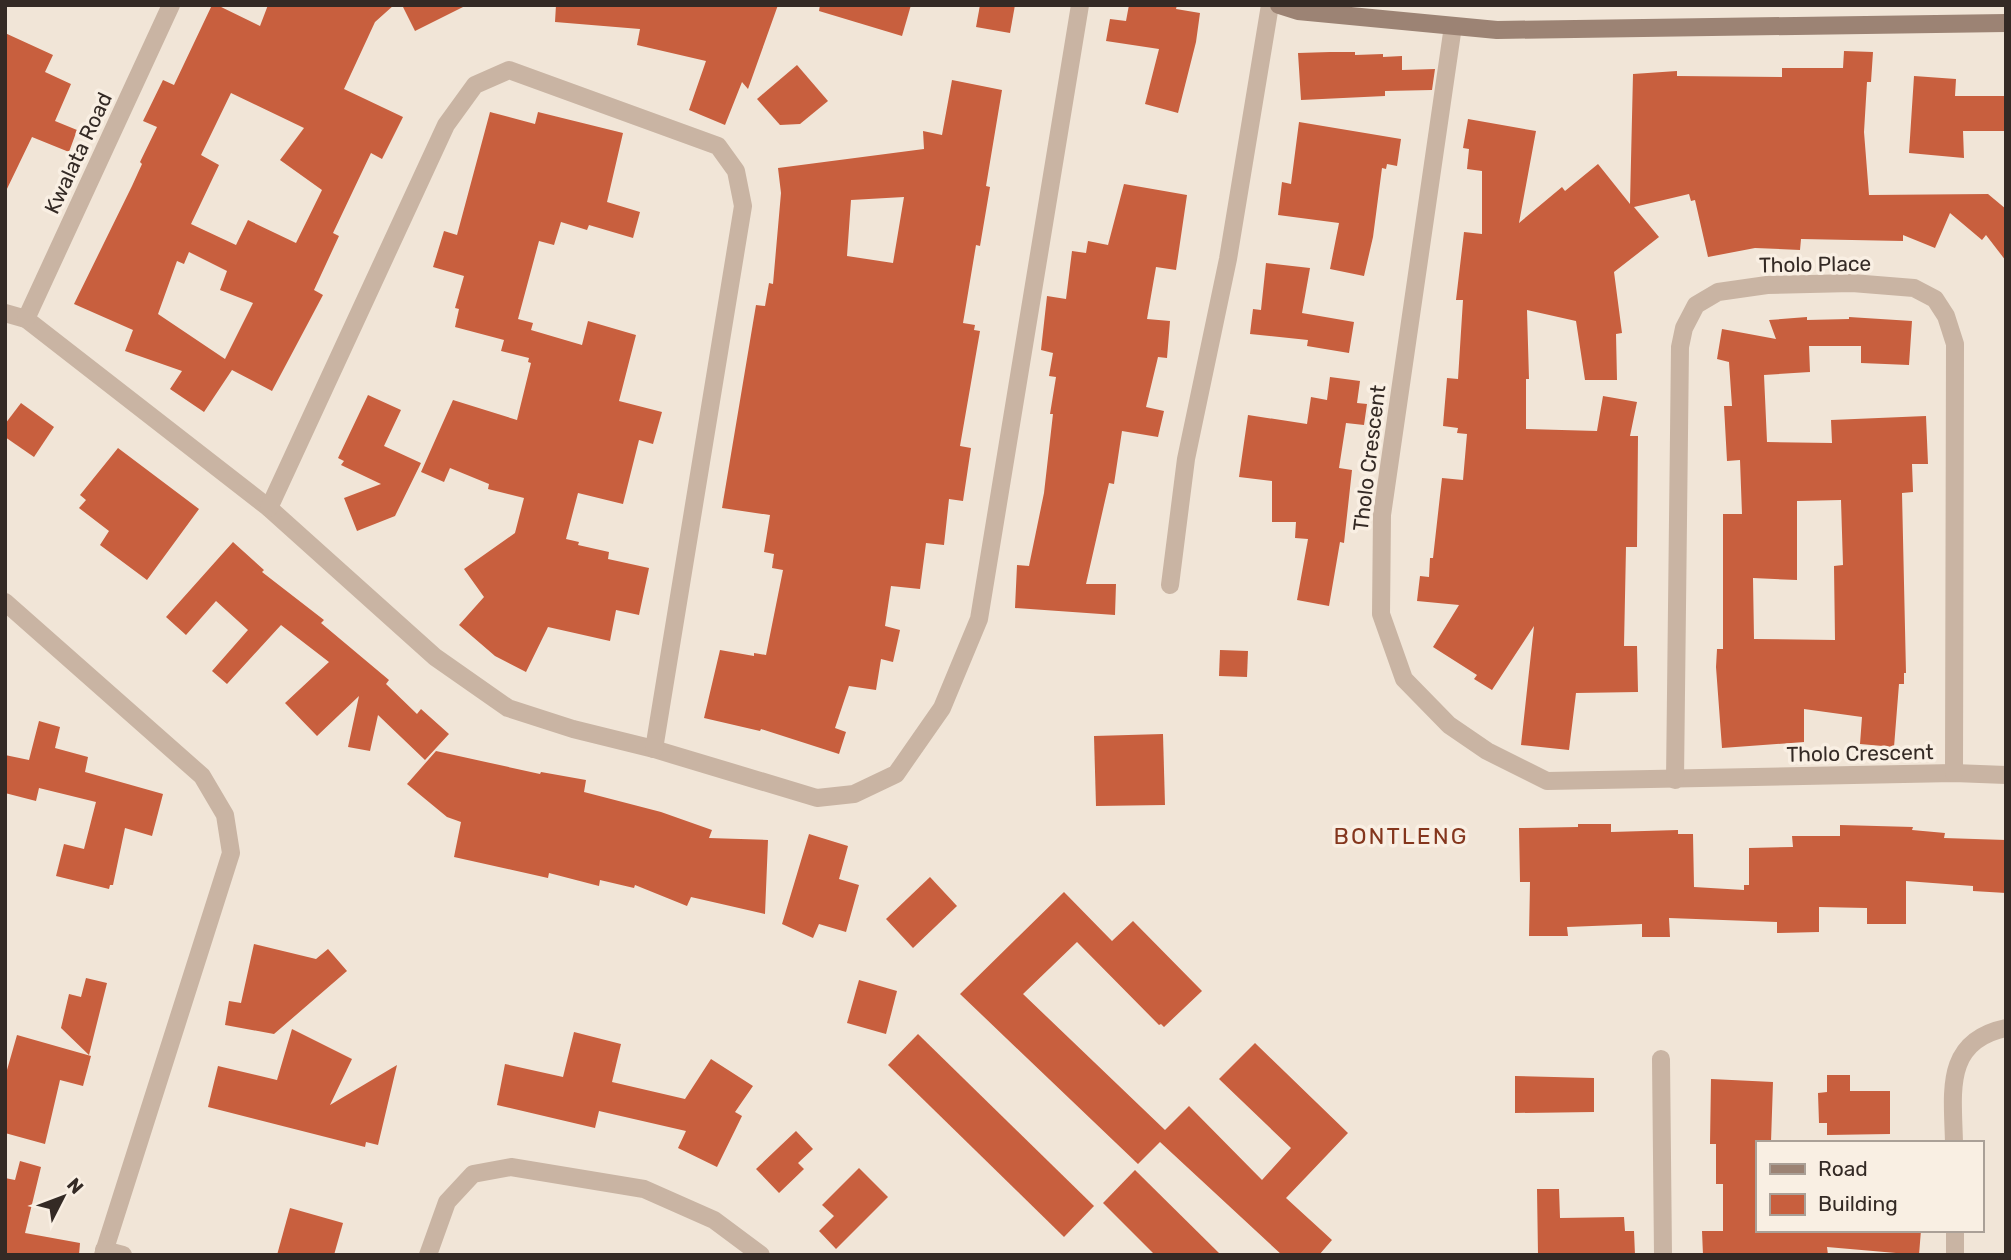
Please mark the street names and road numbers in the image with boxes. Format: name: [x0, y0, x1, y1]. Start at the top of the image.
street label: Kwalata Road: [39, 88, 117, 218]
street label: Tholo Place: [1759, 251, 1871, 277]
street label: Tholo Crescent: [1348, 383, 1390, 533]
street label: Tholo Crescent: [1786, 739, 1934, 767]

